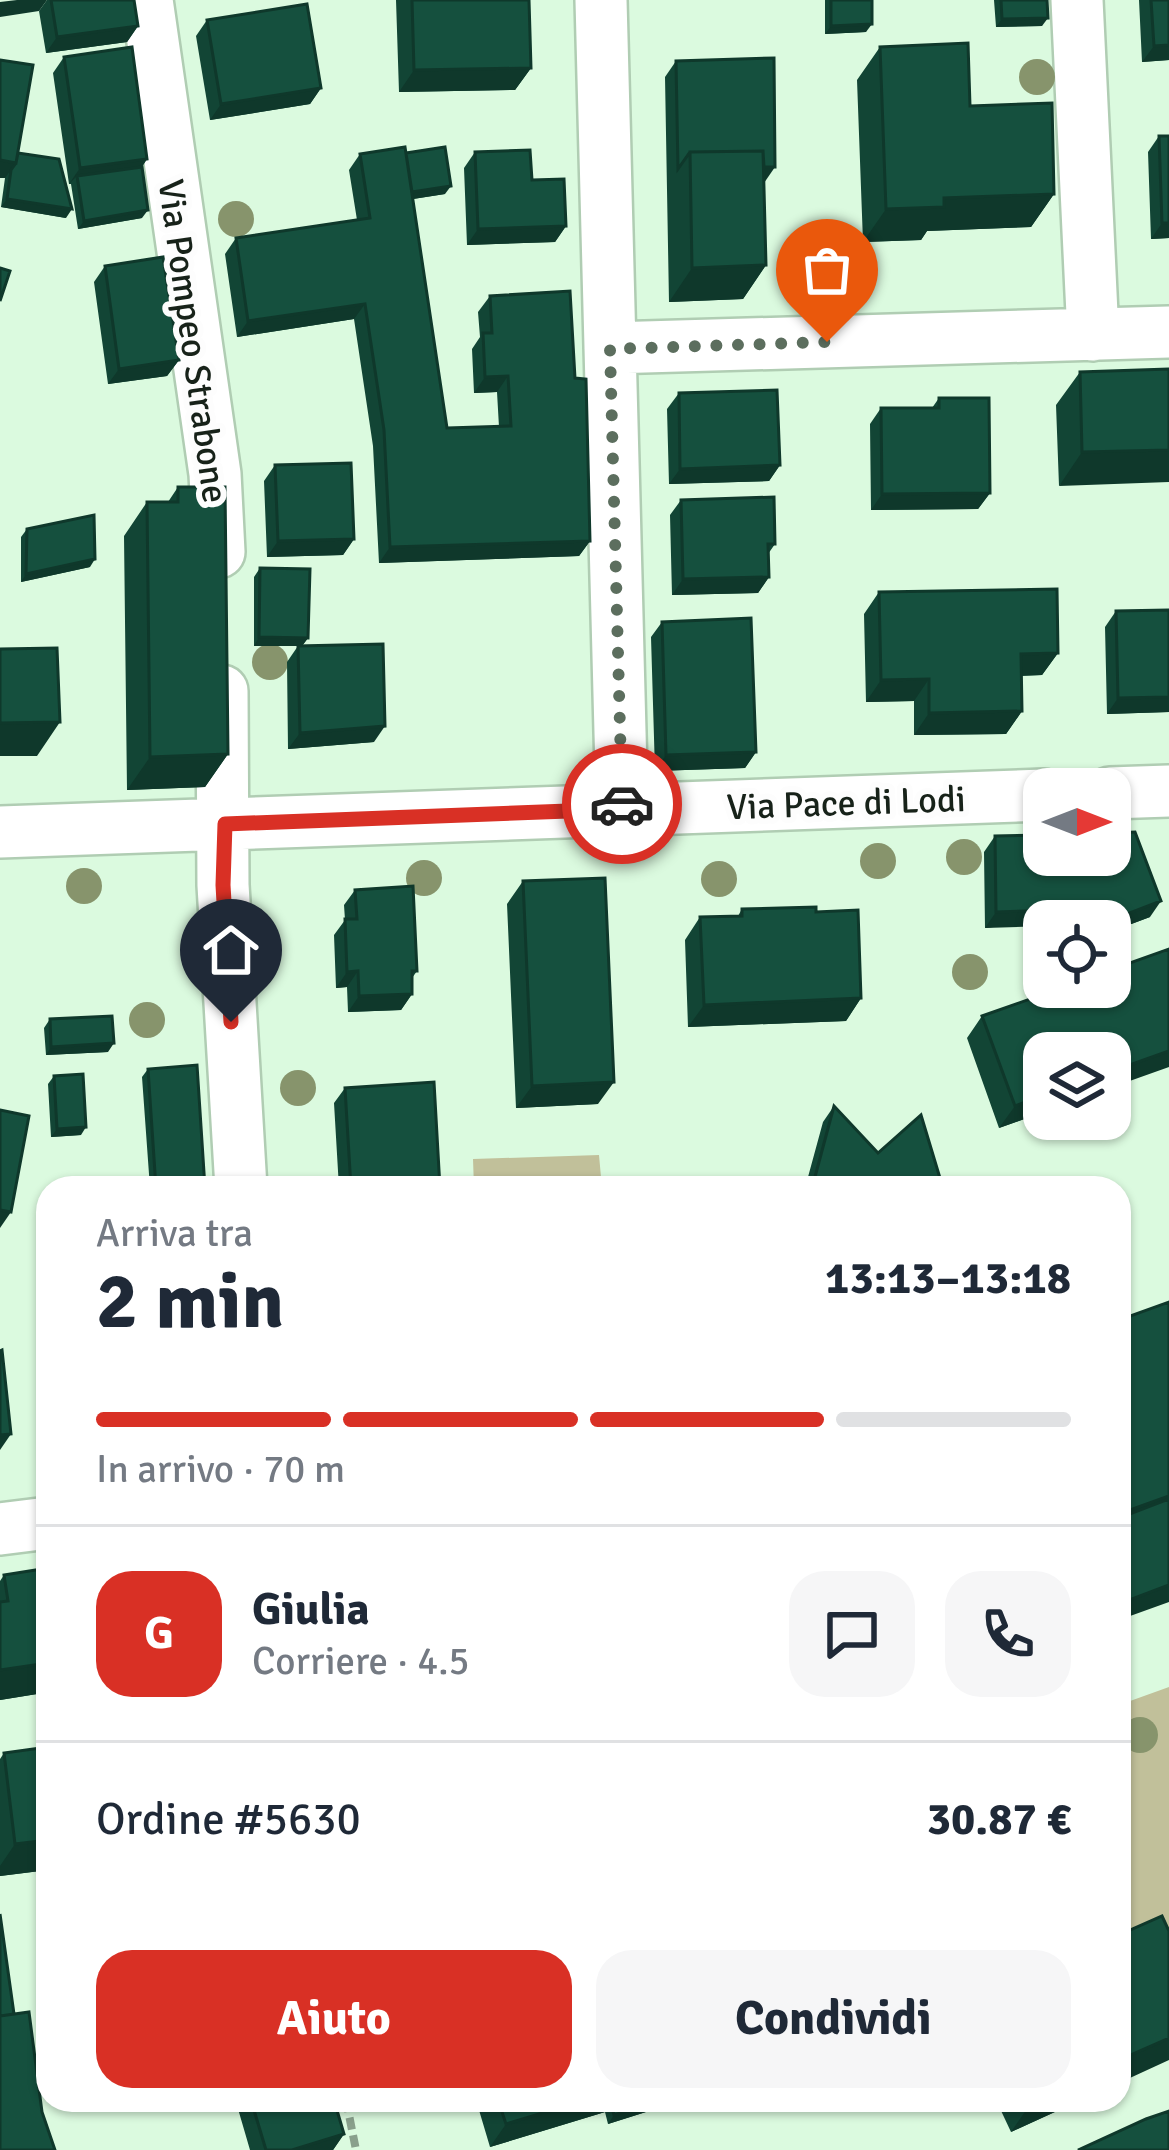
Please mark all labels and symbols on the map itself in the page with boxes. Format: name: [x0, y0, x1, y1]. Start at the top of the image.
street label: Via Pompeo Strabone: [148, 176, 238, 506]
pin: [776, 219, 878, 342]
courier: [562, 744, 682, 864]
north arrow: [1023, 768, 1131, 876]
street label: Via Pace di Lodi: [726, 777, 966, 830]
pin: [180, 899, 282, 1022]

